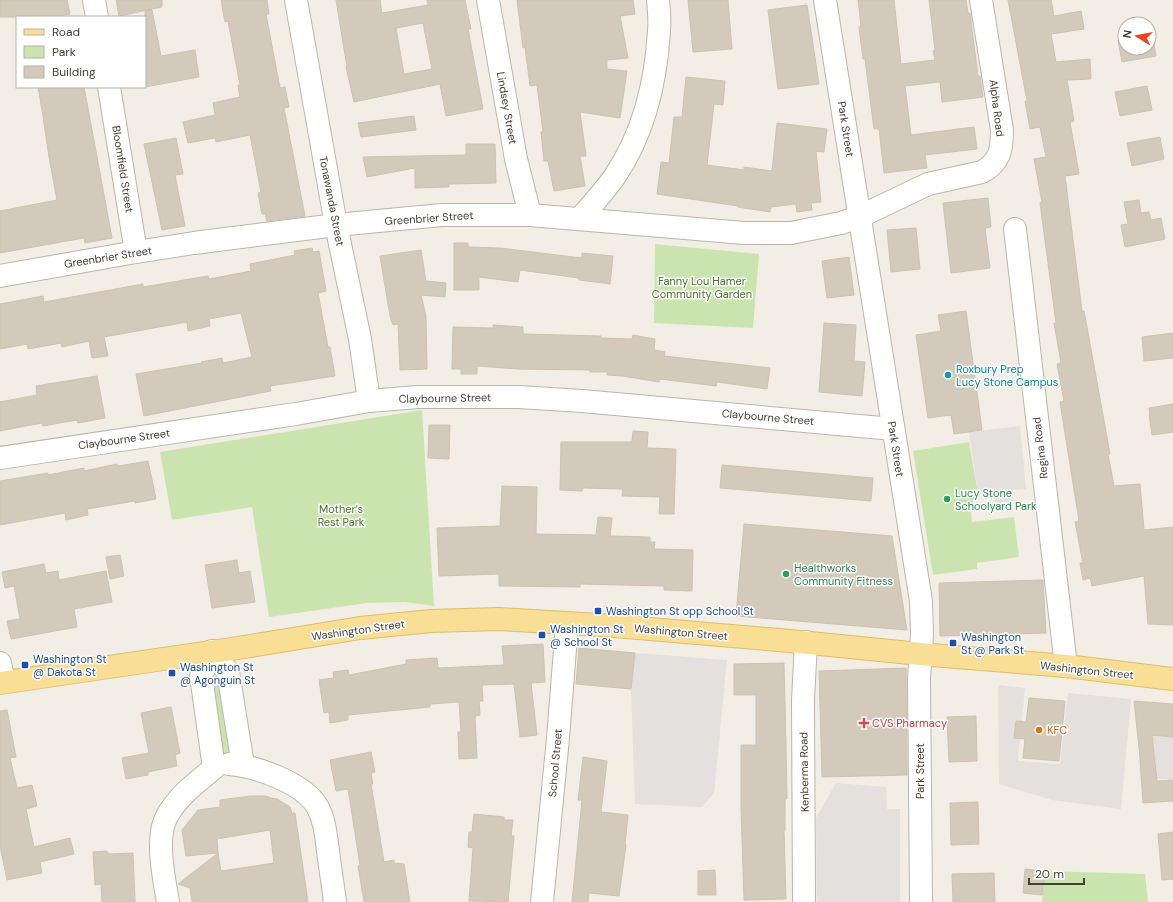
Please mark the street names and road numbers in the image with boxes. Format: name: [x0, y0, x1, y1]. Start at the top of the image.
street label: Lindsey Street: [494, 71, 520, 145]
street label: Alpha Road: [987, 79, 1007, 137]
street label: Park Street: [835, 100, 857, 158]
street label: Bloomfield Street: [109, 125, 137, 213]
street label: Tonawanda Street: [316, 155, 348, 247]
street label: Greenbrier Street: [384, 208, 474, 228]
street label: Greenbrier Street: [63, 243, 153, 271]
street label: Claybourne Street: [399, 390, 491, 406]
street label: Claybourne Street: [721, 406, 815, 428]
street label: Regina Road: [1029, 416, 1051, 480]
street label: Park Street: [885, 420, 907, 478]
street label: Claybourne Street: [77, 426, 171, 452]
street label: Washington Street: [310, 617, 406, 643]
street label: Washington Street: [633, 621, 729, 643]
street label: Washington Street: [1039, 658, 1135, 682]
street label: School Street: [545, 728, 565, 798]
street label: Kenberma Road: [796, 732, 812, 812]
street label: Park Street: [913, 743, 927, 799]

